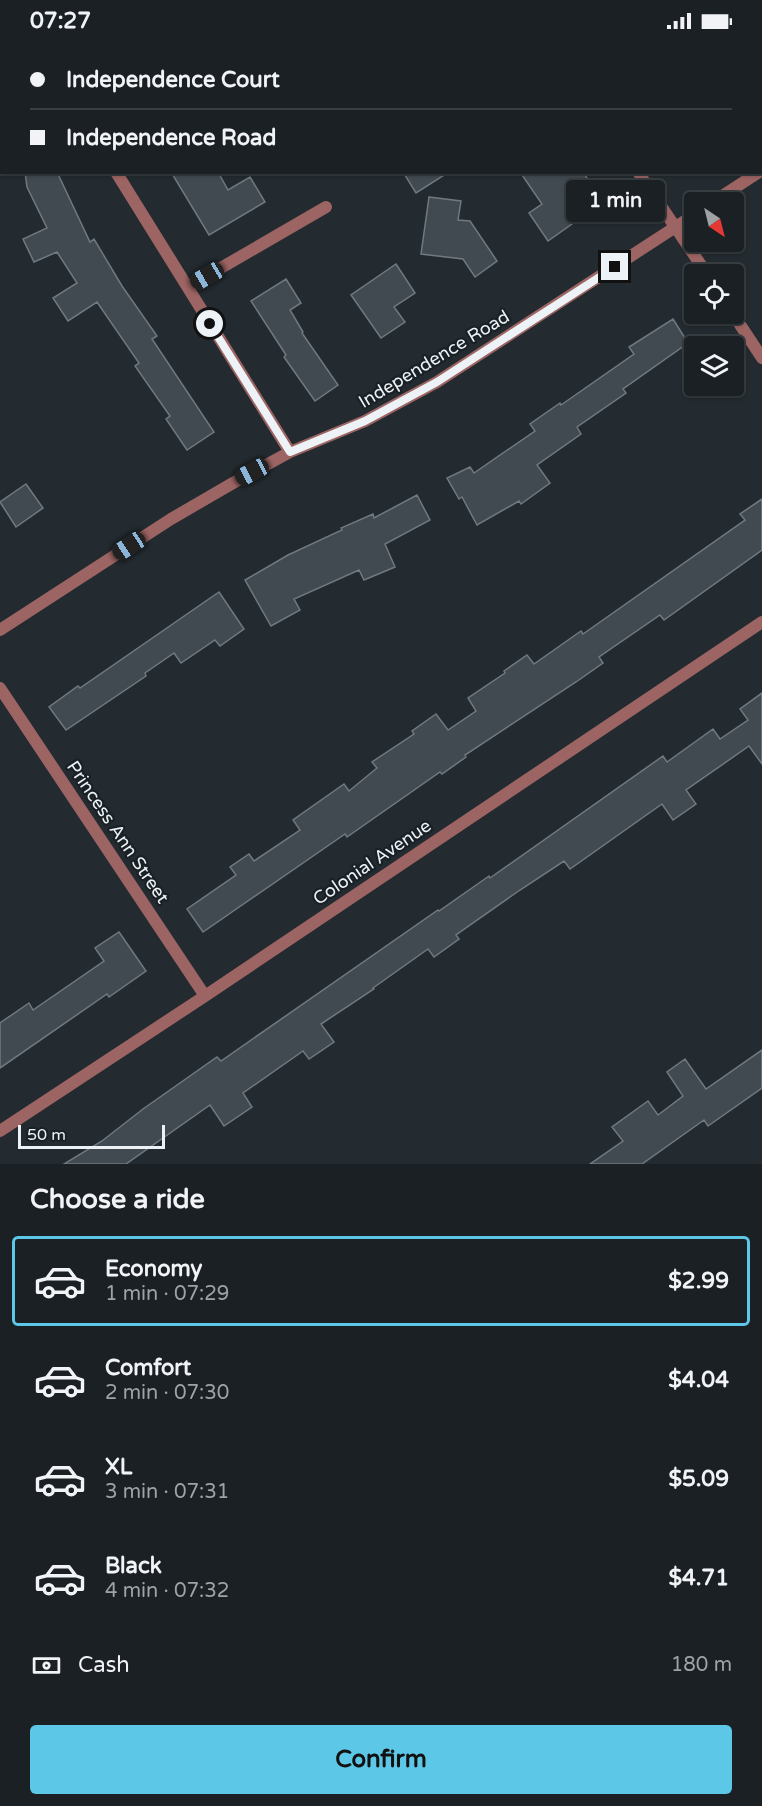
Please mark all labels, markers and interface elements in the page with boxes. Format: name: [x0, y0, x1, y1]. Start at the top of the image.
text: 07:27: [30, 8, 91, 34]
text: Independence Court: [66, 67, 280, 93]
text: Independence Road: [66, 125, 276, 151]
callout: 1 min: [566, 180, 664, 222]
text: 1 min: [589, 189, 642, 213]
north arrow: [684, 192, 744, 252]
map controls: [684, 192, 744, 396]
route end: [601, 253, 628, 280]
car: [187, 259, 227, 293]
button: locate: [684, 264, 744, 324]
street label: Independence Road: [355, 305, 513, 413]
route start: [196, 310, 223, 337]
button: layers: [684, 336, 744, 396]
car: [232, 456, 272, 488]
car: [109, 529, 149, 563]
street label: Princess Ann Street: [62, 756, 174, 908]
street label: Colonial Avenue: [309, 814, 435, 910]
scale bar: [18, 1122, 165, 1150]
text: 50 m: [27, 1125, 66, 1145]
text: Choose a ride: [30, 1183, 205, 1216]
icon: car: [33, 1254, 87, 1308]
text: Economy: [105, 1256, 202, 1282]
text: $2.99: [668, 1268, 729, 1294]
text: 1 min · 07:29: [105, 1282, 229, 1306]
icon: car: [33, 1353, 87, 1407]
text: Comfort: [105, 1355, 191, 1381]
text: $4.04: [668, 1367, 729, 1393]
text: 2 min · 07:30: [105, 1381, 229, 1405]
icon: car: [33, 1452, 87, 1506]
text: XL: [105, 1454, 132, 1480]
text: $5.09: [668, 1466, 729, 1492]
text: 3 min · 07:31: [105, 1480, 229, 1504]
icon: car: [33, 1551, 87, 1605]
text: Black: [105, 1553, 162, 1579]
text: $4.71: [668, 1565, 729, 1591]
text: 4 min · 07:32: [105, 1579, 229, 1603]
icon: cash: [30, 1649, 63, 1682]
text: Cash: [78, 1652, 130, 1678]
text: 180 m: [671, 1653, 732, 1677]
button: Confirm: [30, 1725, 732, 1794]

